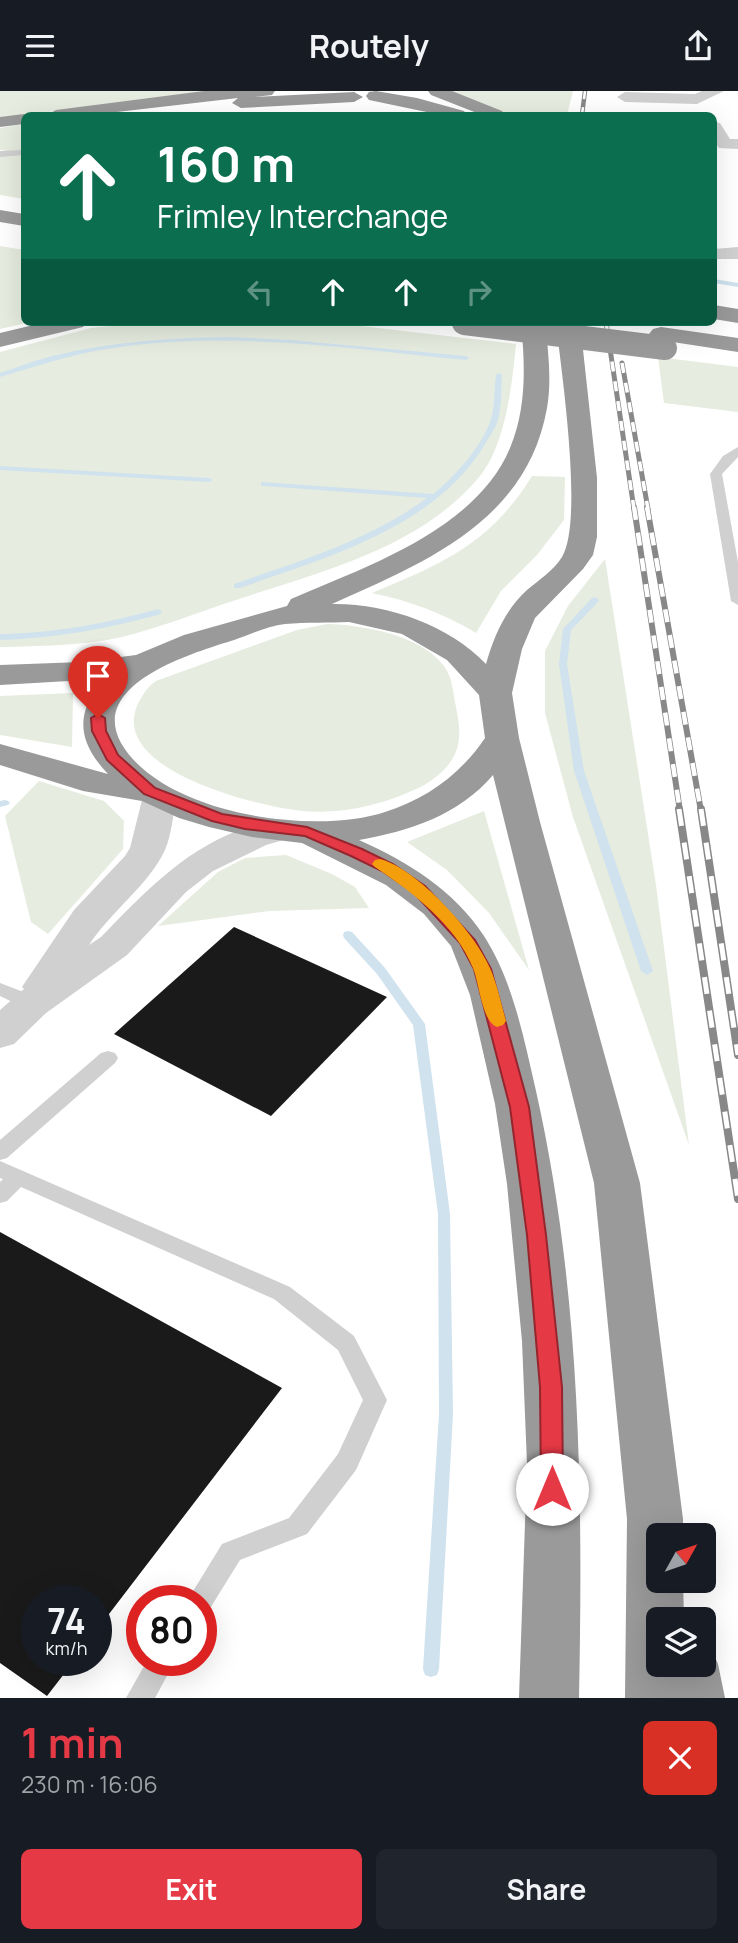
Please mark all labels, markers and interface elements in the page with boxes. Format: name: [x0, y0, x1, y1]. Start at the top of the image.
text: Routely: [309, 24, 429, 68]
icon: menu: [21, 27, 59, 65]
icon: share: [679, 27, 717, 65]
text: 160 m: [157, 130, 295, 197]
icon: ahead: [42, 140, 133, 231]
text: Frimley Interchange: [157, 194, 448, 238]
icon: left: [241, 273, 279, 311]
icon: ahead: [314, 273, 352, 311]
icon: ahead: [387, 273, 425, 311]
icon: right: [460, 273, 498, 311]
pin: [68, 646, 128, 718]
icon: arrive: [79, 657, 117, 695]
position arrow: [515, 1452, 589, 1526]
north arrow: [646, 1523, 716, 1593]
map controls: [646, 1523, 716, 1677]
speed limit sign: 80: [126, 1585, 217, 1676]
text: 74: [47, 1597, 86, 1645]
button: layers: [646, 1607, 716, 1677]
text: km/h: [46, 1636, 87, 1660]
text: 1 min: [21, 1713, 124, 1771]
button: close: [643, 1721, 717, 1795]
text: 230 m · 16:06: [21, 1768, 158, 1800]
button: Exit: [21, 1849, 362, 1929]
button: Share: [376, 1849, 717, 1929]

